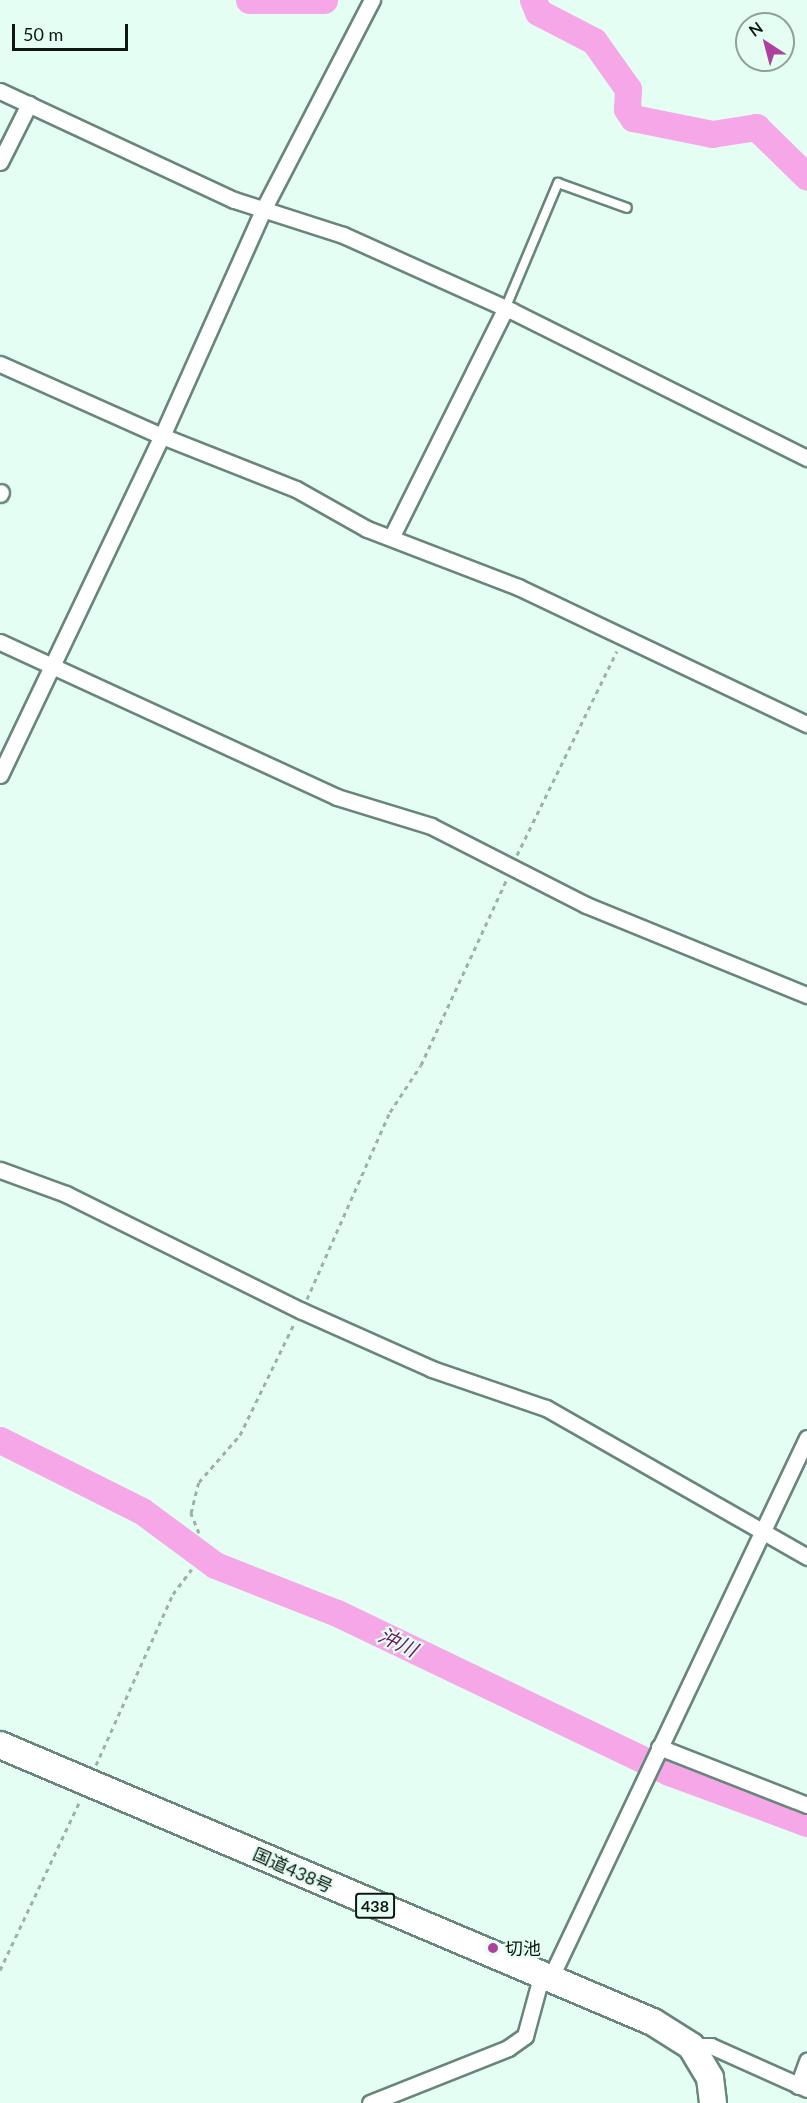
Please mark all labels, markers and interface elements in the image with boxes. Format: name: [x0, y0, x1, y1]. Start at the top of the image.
scale bar: [15, 12, 130, 50]
north arrow: [735, 12, 795, 72]
text: N: [745, 17, 766, 40]
text: 50 m: [23, 23, 63, 45]
water label: 沖川: [375, 1622, 421, 1662]
street label: 国道438号: [250, 1843, 336, 1897]
road number: 438: [354, 1893, 396, 1919]
place label: 切池: [505, 1937, 541, 1959]
marker: 切池: [486, 1941, 500, 1955]

